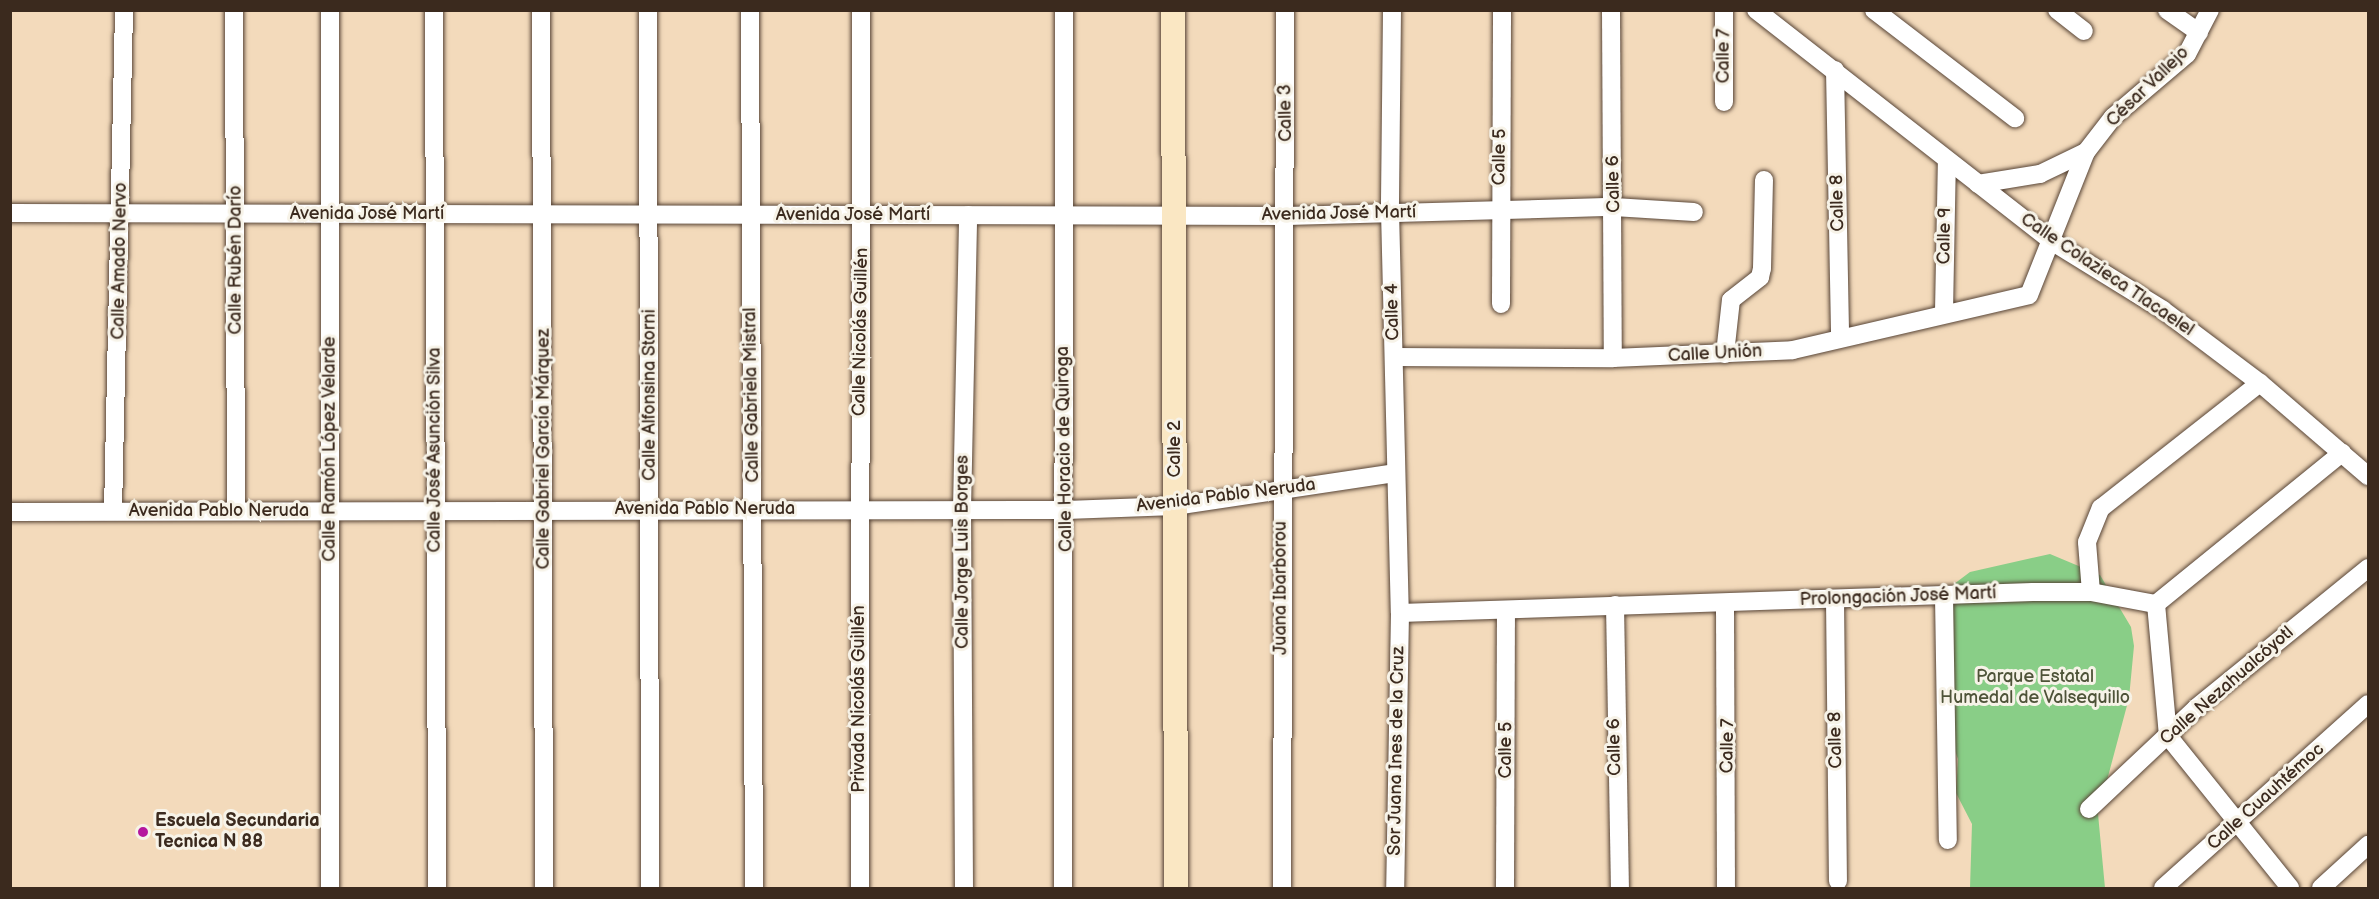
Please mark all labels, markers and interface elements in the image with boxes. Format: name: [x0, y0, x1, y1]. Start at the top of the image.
street label: Calle 7: [1713, 28, 1735, 84]
street label: César Vallejo: [2102, 42, 2194, 132]
street label: Calle 3: [1275, 84, 1297, 142]
street label: Calle 5: [1489, 128, 1511, 186]
street label: Calle 6: [1603, 155, 1625, 213]
street label: Calle 8: [1827, 174, 1849, 232]
street label: Calle Amado Nervo: [108, 182, 132, 340]
street label: Calle Rubén Darío: [225, 185, 247, 335]
street label: Avenida José Martí: [1261, 202, 1417, 226]
street label: Avenida José Martí: [289, 203, 445, 225]
street label: Avenida José Martí: [775, 204, 931, 226]
street label: Calle 9: [1934, 207, 1956, 265]
street label: Calle Colazieca Tlacaelel: [2016, 209, 2198, 341]
street label: Calle Nicolás Guillén: [849, 248, 873, 416]
street label: Calle 4: [1382, 283, 1404, 341]
street label: Calle Gabriela Mistral: [740, 307, 764, 483]
street label: Calle Alfonsina Storni: [639, 309, 661, 481]
street label: Calle Gabriel García Márquez: [533, 329, 555, 569]
street label: Calle Ramón López Velarde: [319, 336, 341, 562]
street label: Calle Unión: [1667, 341, 1763, 367]
street label: Calle Horacio de Quiroga: [1052, 346, 1078, 552]
street label: Calle José Asunción Silva: [424, 347, 446, 553]
street label: Calle 2: [1164, 420, 1186, 478]
street label: Calle Jorge Luis Borges: [952, 455, 974, 649]
street label: Avenida Pablo Neruda: [1135, 474, 1317, 518]
street label: Avenida Pablo Neruda: [615, 498, 795, 520]
street label: Avenida Pablo Neruda: [129, 500, 309, 522]
street label: Juana Ibarborou: [1270, 521, 1292, 655]
street label: Prolongación José Martí: [1799, 583, 1997, 611]
street label: Privada Nicolás Guillén: [848, 605, 870, 793]
street label: Calle Nezahualcóyotl: [2156, 622, 2298, 750]
street label: Sor Juana Ines de la Cruz: [1384, 646, 1410, 856]
park label: Parque Estatal Humedal de Valsequillo: [1940, 667, 2130, 710]
street label: Calle 8: [1825, 711, 1847, 769]
street label: Calle 6: [1604, 718, 1626, 776]
street label: Calle 7: [1717, 718, 1739, 774]
street label: Calle 5: [1495, 722, 1517, 778]
street label: Calle Cuauhtémoc: [2203, 739, 2329, 855]
place label: Escuela Secundaria Tecnica N 88: [155, 811, 320, 854]
marker: Escuela Secundaria Tecnica N 88: [136, 825, 150, 839]

